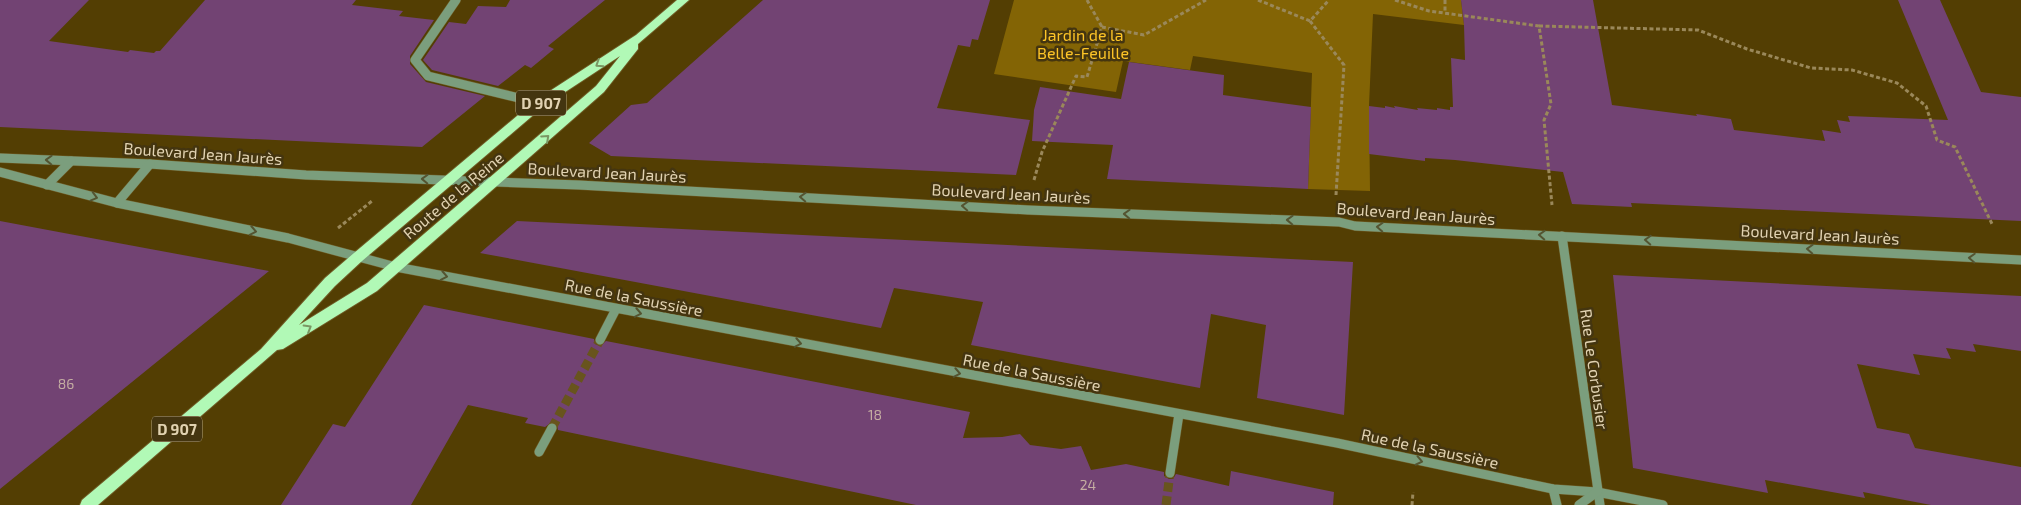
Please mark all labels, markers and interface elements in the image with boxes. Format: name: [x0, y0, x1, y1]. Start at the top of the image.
park label: Jardin de la Belle-Feuille: [1037, 25, 1129, 62]
one-way arrow: [595, 58, 604, 68]
road number: D 907: [516, 90, 566, 116]
one-way arrow: [541, 135, 550, 144]
street label: Boulevard Jean Jaurès: [123, 138, 283, 168]
street label: Route de la Reine: [399, 148, 507, 242]
one-way arrow: [45, 154, 53, 165]
street label: Boulevard Jean Jaurès: [527, 158, 687, 186]
one-way arrow: [421, 173, 429, 184]
street label: Boulevard Jean Jaurès: [931, 179, 1091, 207]
one-way arrow: [90, 191, 99, 202]
one-way arrow: [799, 192, 807, 203]
street label: Boulevard Jean Jaurès: [1336, 198, 1496, 228]
one-way arrow: [961, 201, 969, 212]
one-way arrow: [1123, 209, 1131, 219]
one-way arrow: [1286, 215, 1294, 226]
street label: Boulevard Jean Jaurès: [1740, 220, 1900, 248]
one-way arrow: [1375, 222, 1383, 233]
one-way arrow: [249, 225, 258, 235]
one-way arrow: [1538, 230, 1546, 241]
one-way arrow: [1644, 235, 1652, 246]
one-way arrow: [1806, 244, 1814, 254]
one-way arrow: [1968, 252, 1976, 263]
one-way arrow: [440, 270, 448, 281]
street label: Rue de la Saussière: [563, 274, 705, 320]
one-way arrow: [634, 308, 642, 318]
street label: Rue Le Corbusier: [1577, 308, 1613, 431]
one-way arrow: [302, 324, 311, 334]
one-way arrow: [793, 338, 802, 348]
street label: Rue de la Saussière: [961, 349, 1103, 395]
one-way arrow: [953, 367, 962, 377]
house number: 86: [58, 375, 74, 392]
house number: 18: [868, 406, 882, 423]
road number: D 907: [152, 416, 202, 442]
street label: Rue de la Saussière: [1360, 424, 1500, 472]
one-way arrow: [1414, 455, 1423, 465]
house number: 24: [1080, 476, 1096, 493]

